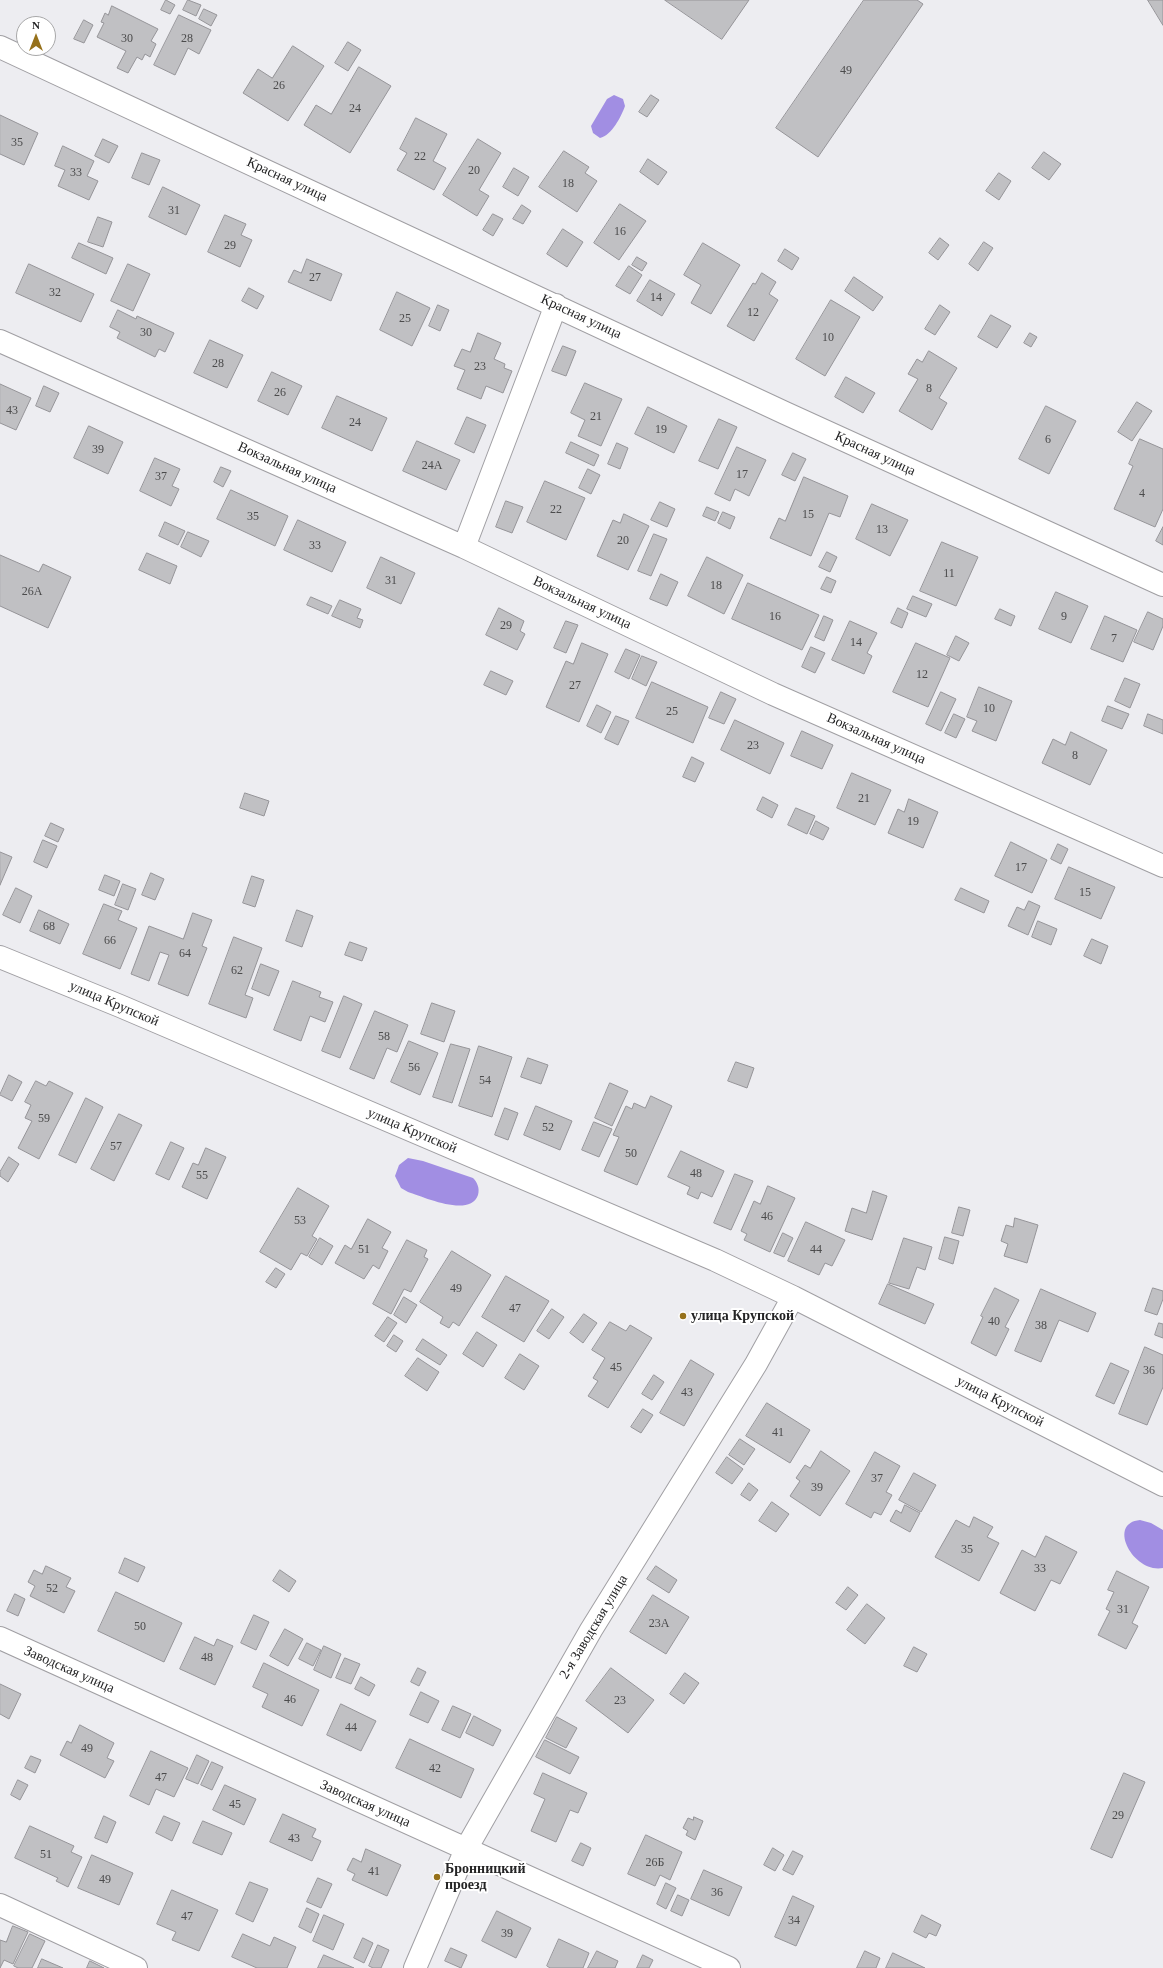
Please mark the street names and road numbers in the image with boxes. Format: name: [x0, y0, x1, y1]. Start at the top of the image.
street label: Красная улица: [244, 154, 330, 206]
street label: Красная улица: [538, 291, 624, 343]
street label: Красная улица: [832, 428, 918, 480]
street label: Вокзальная улица: [235, 439, 339, 497]
street label: Вокзальная улица: [530, 573, 634, 633]
street label: Вокзальная улица: [824, 710, 928, 768]
street label: улица Крупской: [67, 978, 161, 1030]
street label: улица Крупской: [365, 1105, 459, 1157]
street label: улица Крупской: [954, 1373, 1046, 1431]
street label: 2-я Заводская улица: [556, 1572, 632, 1682]
street label: Заводская улица: [21, 1643, 117, 1697]
street label: Заводская улица: [317, 1777, 413, 1831]

